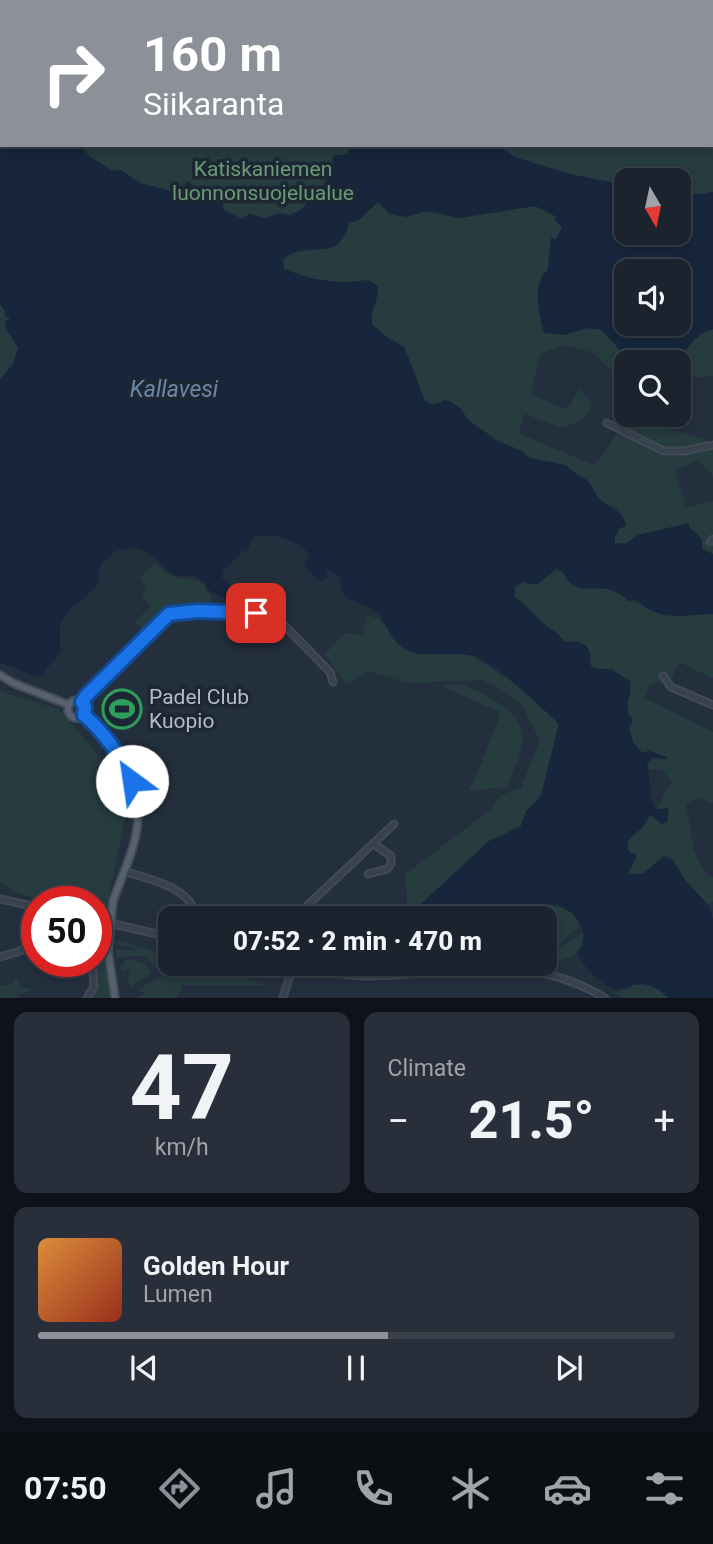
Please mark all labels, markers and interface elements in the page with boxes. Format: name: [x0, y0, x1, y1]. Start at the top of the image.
text: 160 m: [143, 26, 282, 83]
icon: right: [28, 28, 119, 119]
text: Siikaranta: [143, 85, 284, 123]
park label: Katiskaniemen luonnonsuojelualue: [172, 157, 354, 205]
north arrow: [614, 168, 691, 245]
map controls: [614, 168, 691, 427]
button: sound: [614, 259, 691, 336]
button: search: [614, 350, 691, 427]
water label: Kallavesi: [130, 376, 219, 403]
pin: [226, 583, 286, 643]
icon: arrive: [237, 594, 275, 632]
place label: Padel Club Kuopio: [149, 685, 249, 733]
sports icon: Padel Club Kuopio: [101, 688, 143, 730]
position arrow: [95, 744, 169, 818]
speed limit sign: 50: [21, 886, 112, 977]
text: 07:52 · 2 min · 470 m: [233, 926, 482, 956]
text: 47: [130, 1035, 234, 1141]
text: Climate: [388, 1055, 466, 1082]
text: 21.5°: [468, 1090, 594, 1151]
text: −: [388, 1099, 409, 1143]
text: +: [653, 1099, 675, 1143]
text: km/h: [155, 1134, 209, 1161]
text: Golden Hour: [143, 1251, 289, 1281]
text: Lumen: [143, 1281, 213, 1308]
icon: previous: [125, 1349, 163, 1387]
icon: pause: [337, 1349, 375, 1387]
icon: next: [550, 1349, 588, 1387]
icon: directions: [155, 1464, 204, 1513]
icon: music: [252, 1464, 301, 1513]
icon: phone: [349, 1464, 398, 1513]
icon: climate: [446, 1464, 495, 1513]
icon: car: [543, 1464, 592, 1513]
icon: filters: [640, 1464, 689, 1513]
text: 07:50: [24, 1469, 106, 1507]

